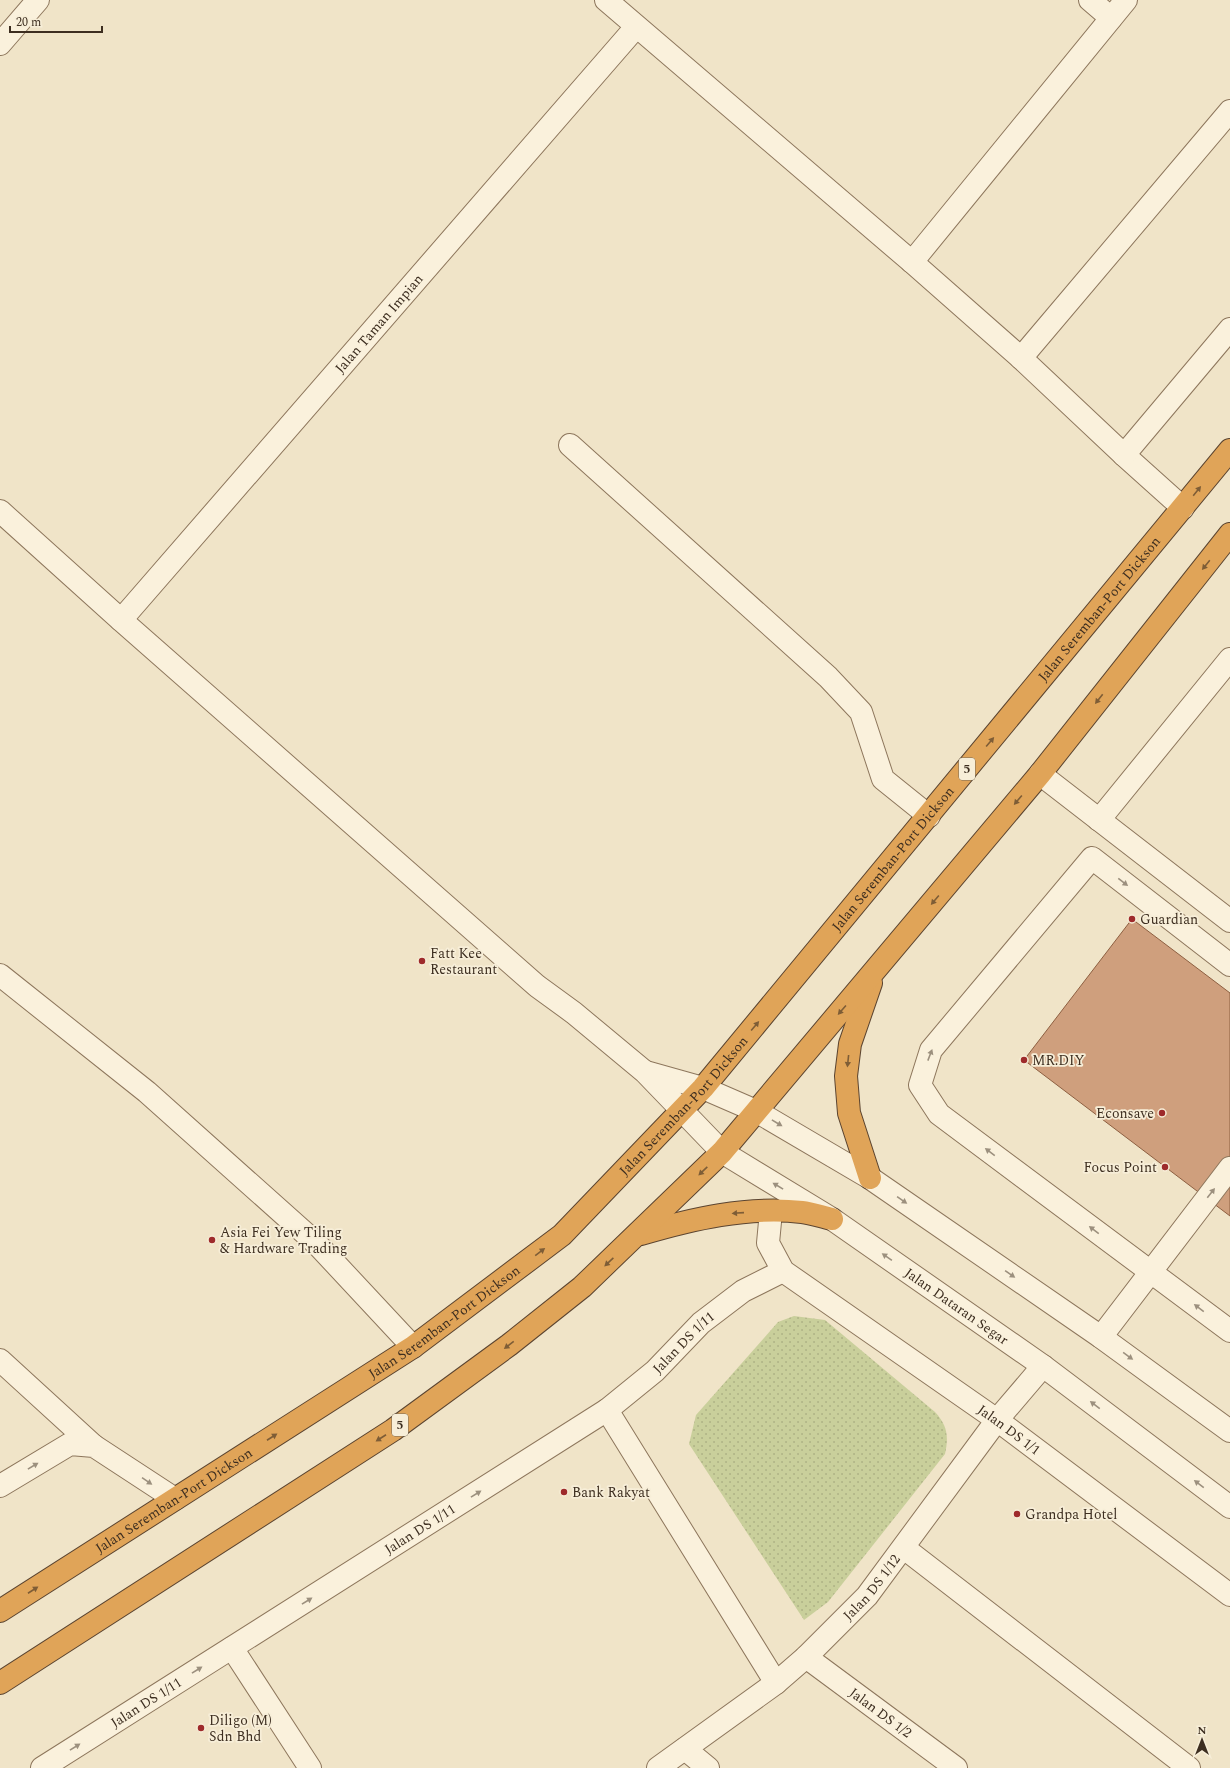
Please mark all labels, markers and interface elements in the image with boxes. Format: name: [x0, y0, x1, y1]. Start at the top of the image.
scale bar: [10, 8, 102, 34]
text: 20 m: [16, 13, 41, 32]
street label: Jalan Taman Impian: [330, 269, 428, 378]
one-way arrow: [1193, 485, 1201, 496]
street label: Jalan Seremban-Port Dickson: [1033, 531, 1165, 686]
one-way arrow: [1201, 559, 1210, 570]
one-way arrow: [1095, 693, 1104, 704]
one-way arrow: [985, 737, 994, 748]
road number: 5: [959, 758, 975, 780]
street label: Jalan Seremban-Port Dickson: [826, 781, 959, 936]
one-way arrow: [1013, 795, 1022, 805]
one-way arrow: [1118, 878, 1129, 887]
one-way arrow: [930, 895, 939, 905]
place label: Guardian: [1140, 909, 1198, 930]
marker: Guardian: [1127, 914, 1137, 924]
place label: Fatt Kee Restaurant: [430, 943, 497, 980]
marker: Fatt Kee Restaurant: [417, 956, 427, 966]
one-way arrow: [838, 1005, 847, 1016]
one-way arrow: [751, 1021, 760, 1031]
street label: Jalan Seremban-Port Dickson: [614, 1031, 753, 1180]
one-way arrow: [927, 1049, 933, 1061]
place label: MR.DIY: [1032, 1050, 1085, 1071]
one-way arrow: [845, 1055, 851, 1067]
marker: MR.DIY: [1019, 1055, 1029, 1065]
place label: Econsave: [1096, 1103, 1154, 1124]
marker: Econsave: [1157, 1108, 1167, 1118]
one-way arrow: [771, 1119, 783, 1126]
one-way arrow: [985, 1148, 996, 1157]
place label: Focus Point: [1083, 1157, 1157, 1178]
marker: Focus Point: [1160, 1162, 1170, 1172]
one-way arrow: [698, 1166, 708, 1176]
one-way arrow: [772, 1183, 784, 1190]
one-way arrow: [1207, 1187, 1215, 1198]
one-way arrow: [897, 1196, 908, 1204]
one-way arrow: [732, 1210, 744, 1217]
place label: Asia Fei Yew Tiling & Hardware Trading: [220, 1222, 348, 1259]
one-way arrow: [1089, 1226, 1100, 1234]
marker: Asia Fei Yew Tiling & Hardware Trading: [207, 1235, 217, 1245]
one-way arrow: [534, 1248, 545, 1256]
one-way arrow: [881, 1253, 892, 1261]
one-way arrow: [604, 1257, 614, 1266]
street label: Jalan Seremban-Port Dickson: [364, 1260, 524, 1384]
street label: Jalan Dataran Segar: [900, 1262, 1013, 1350]
one-way arrow: [1004, 1270, 1015, 1278]
one-way arrow: [1193, 1304, 1204, 1312]
street label: Jalan DS 1/11: [647, 1306, 719, 1378]
one-way arrow: [504, 1340, 515, 1349]
one-way arrow: [1122, 1352, 1133, 1361]
street label: Jalan DS 1/1: [973, 1399, 1045, 1460]
one-way arrow: [1090, 1401, 1101, 1410]
road number: 5: [392, 1414, 408, 1436]
one-way arrow: [266, 1434, 278, 1441]
one-way arrow: [376, 1434, 387, 1441]
street label: Jalan Seremban-Port Dickson: [91, 1442, 256, 1558]
one-way arrow: [28, 1462, 38, 1470]
one-way arrow: [142, 1477, 152, 1485]
one-way arrow: [1193, 1479, 1204, 1488]
place label: Bank Rakyat: [572, 1482, 650, 1503]
marker: Bank Rakyat: [559, 1487, 569, 1497]
one-way arrow: [470, 1490, 481, 1497]
street label: Jalan DS 1/11: [380, 1498, 459, 1559]
place label: Grandpa Hotel: [1025, 1504, 1117, 1525]
marker: Grandpa Hotel: [1012, 1509, 1022, 1519]
street label: Jalan DS 1/12: [838, 1550, 905, 1625]
one-way arrow: [27, 1587, 39, 1594]
one-way arrow: [301, 1597, 313, 1604]
one-way arrow: [191, 1667, 203, 1674]
street label: Jalan DS 1/11: [106, 1672, 186, 1733]
street label: Jalan DS 1/2: [845, 1682, 917, 1743]
place label: Diligo (M) Sdn Bhd: [209, 1710, 272, 1747]
north arrow: [1182, 1720, 1222, 1760]
text: N: [1198, 1722, 1207, 1739]
marker: Diligo (M) Sdn Bhd: [196, 1723, 206, 1733]
one-way arrow: [70, 1743, 80, 1751]

